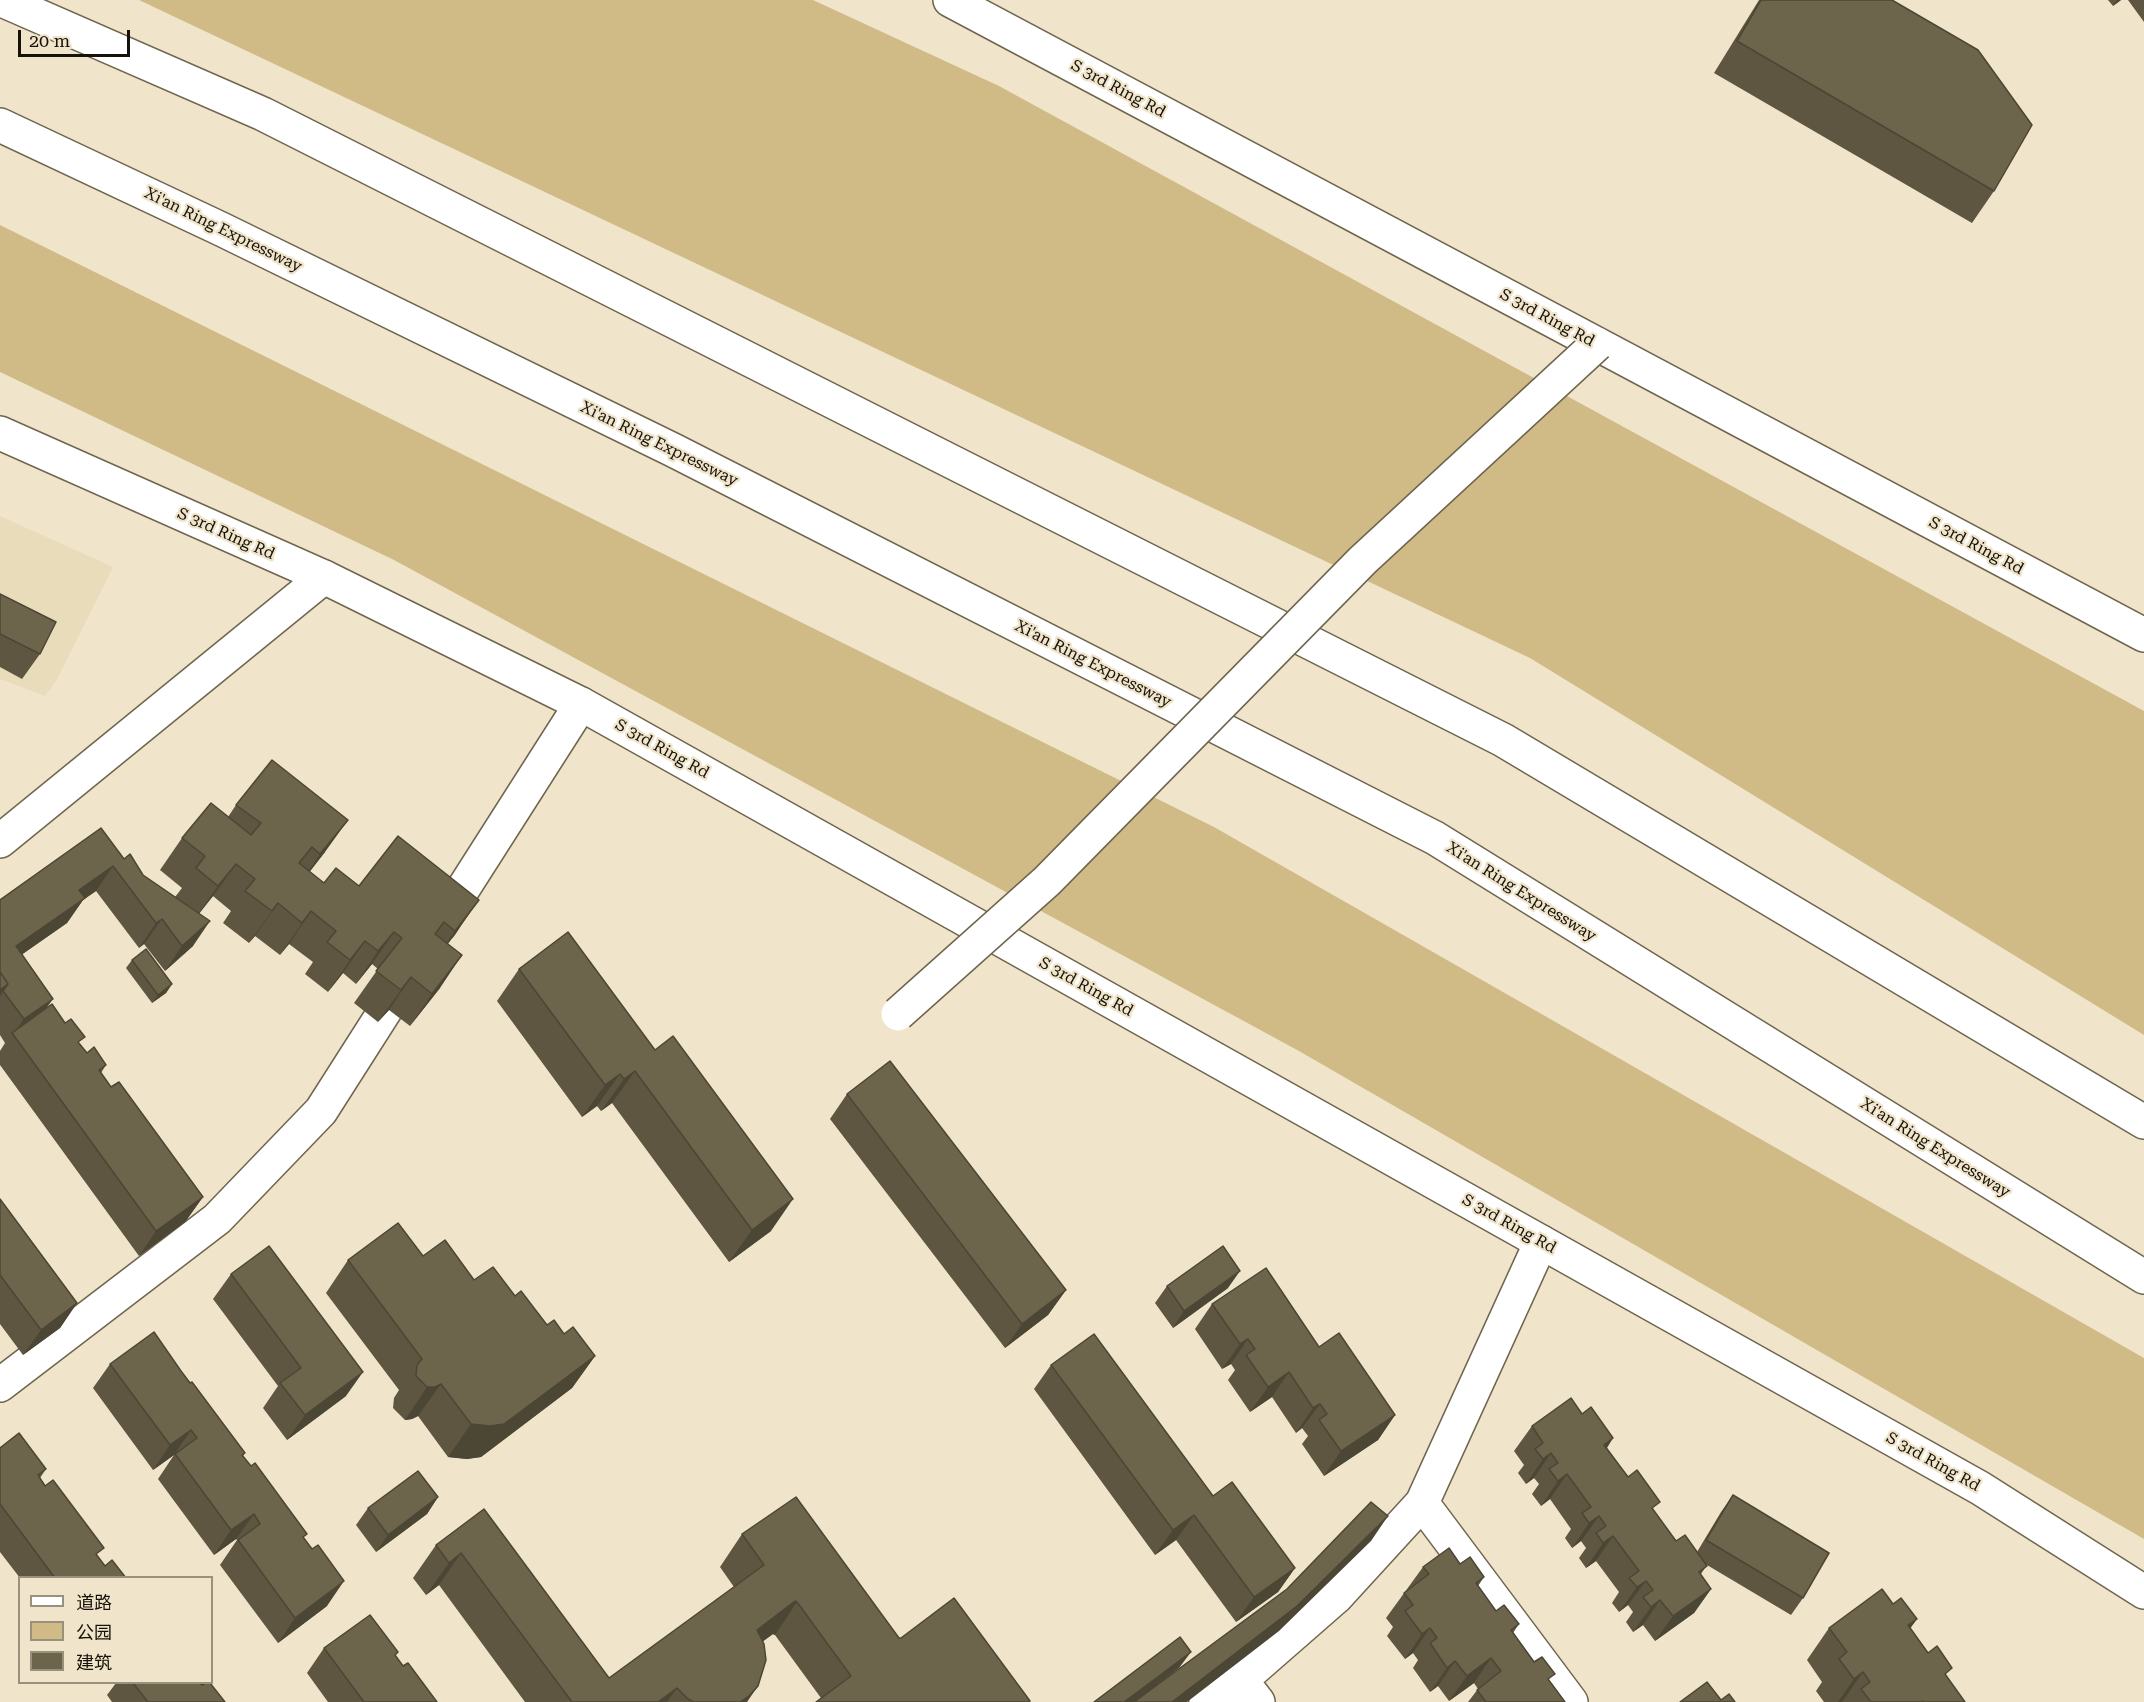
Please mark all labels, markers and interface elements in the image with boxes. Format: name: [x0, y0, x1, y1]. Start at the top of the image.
scale bar: [21, 18, 134, 56]
text: 20 m: [29, 30, 70, 51]
street label: S 3rd Ring Rd: [1067, 56, 1169, 122]
street label: Xi'an Ring Expressway: [141, 183, 305, 277]
street label: S 3rd Ring Rd: [1496, 285, 1598, 351]
street label: Xi'an Ring Expressway: [577, 397, 741, 491]
street label: S 3rd Ring Rd: [174, 504, 278, 564]
street label: S 3rd Ring Rd: [1925, 513, 2027, 579]
street label: Xi'an Ring Expressway: [1012, 616, 1174, 712]
street label: S 3rd Ring Rd: [612, 715, 712, 783]
street label: Xi'an Ring Expressway: [1443, 838, 1599, 946]
street label: S 3rd Ring Rd: [1036, 953, 1136, 1021]
street label: Xi'an Ring Expressway: [1857, 1094, 2013, 1202]
street label: S 3rd Ring Rd: [1459, 1190, 1559, 1258]
street label: S 3rd Ring Rd: [1883, 1428, 1983, 1496]
legend: [18, 1576, 213, 1684]
text: 道路: [76, 1592, 112, 1613]
text: 公园: [76, 1622, 112, 1643]
text: 建筑: [76, 1652, 112, 1673]

